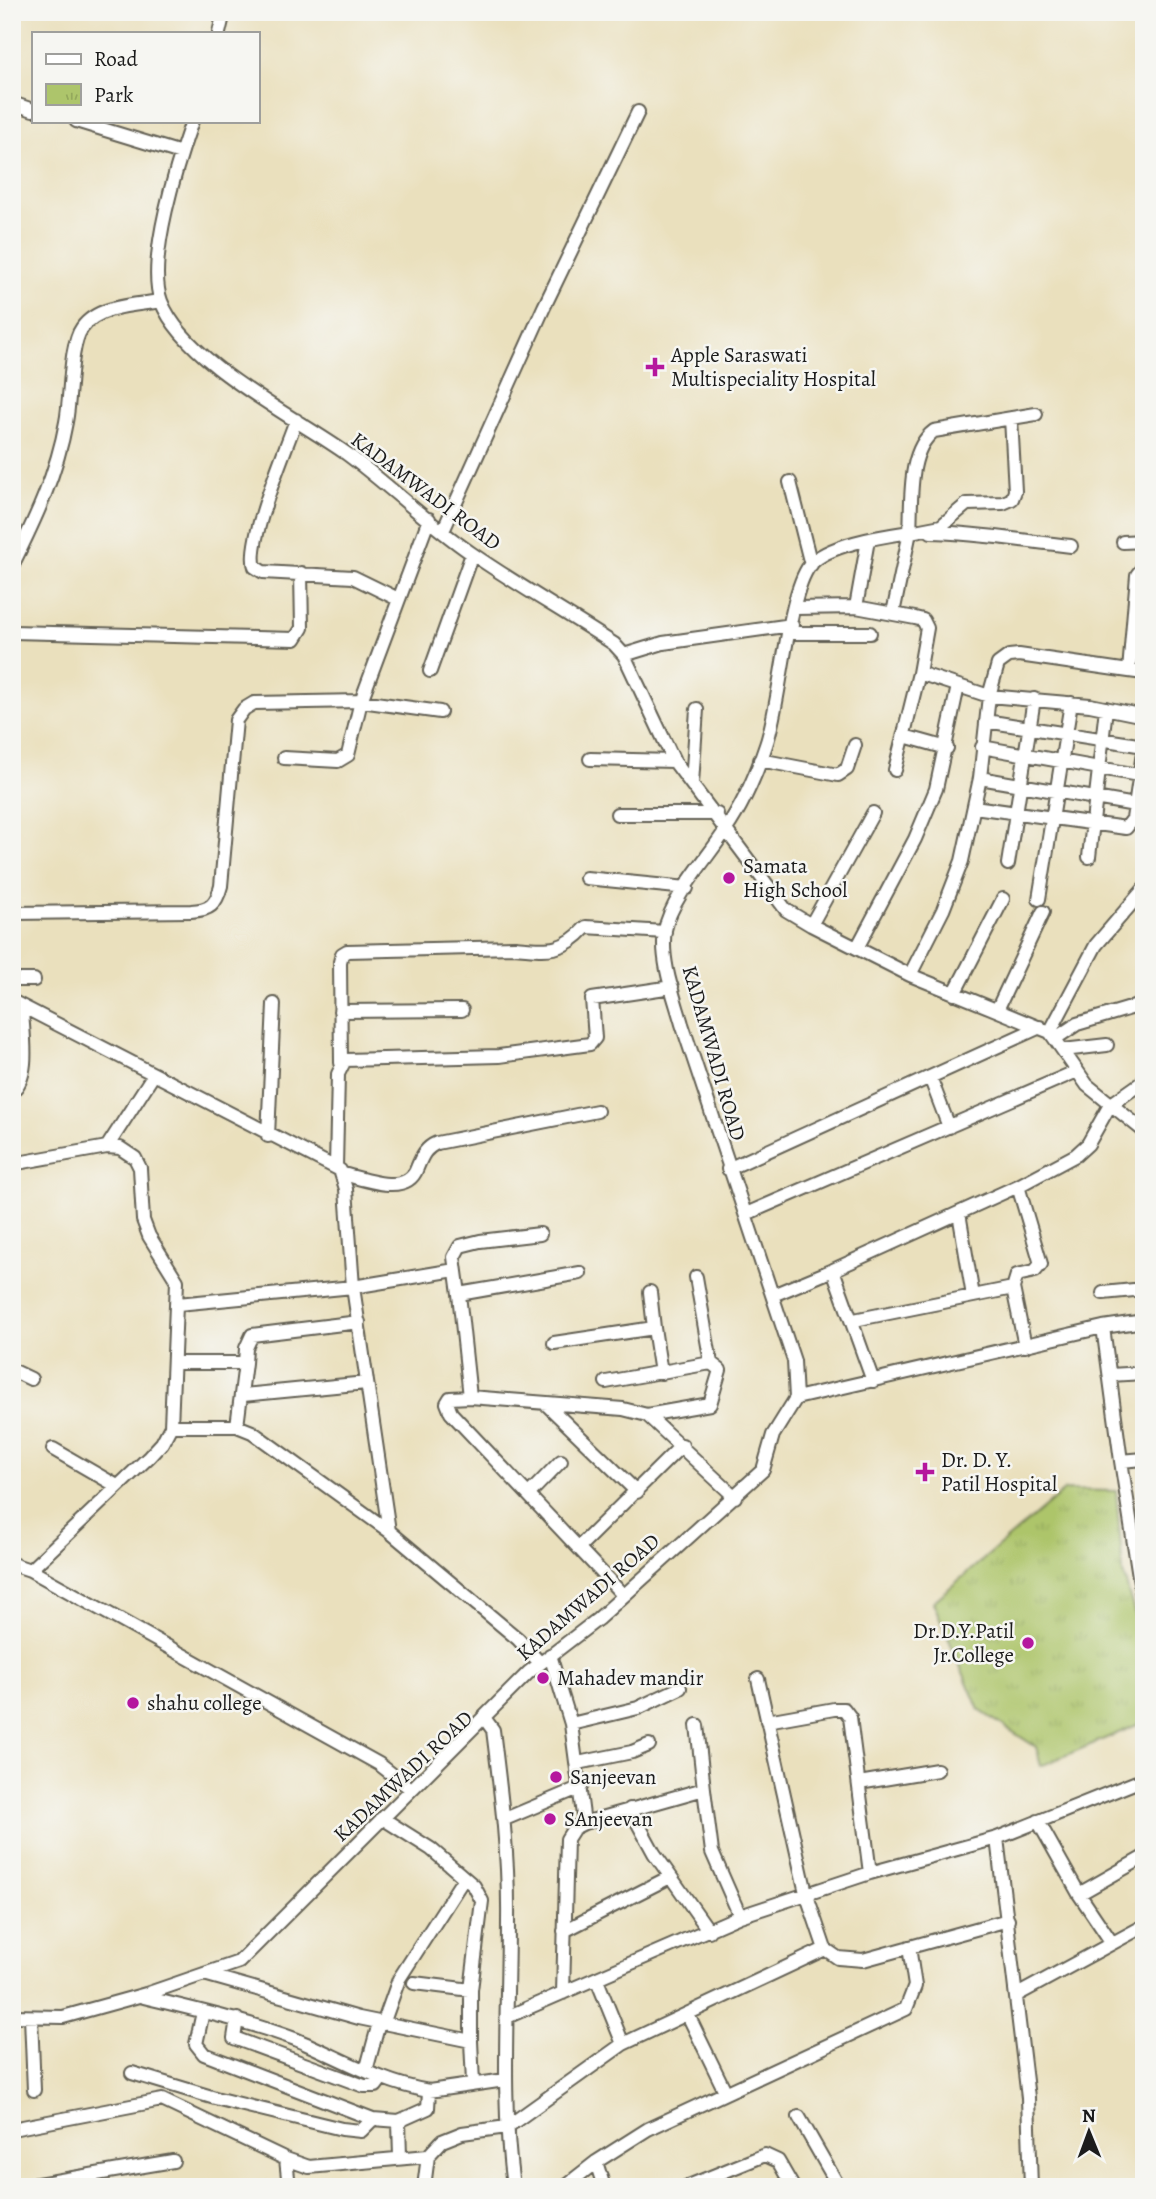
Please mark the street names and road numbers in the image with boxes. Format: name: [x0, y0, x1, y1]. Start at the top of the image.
street label: KADAMWADI ROAD: [345, 425, 507, 557]
street label: KADAMWADI ROAD: [676, 962, 752, 1144]
street label: KADAMWADI ROAD: [511, 1527, 665, 1667]
street label: KADAMWADI ROAD: [327, 1704, 479, 1848]

